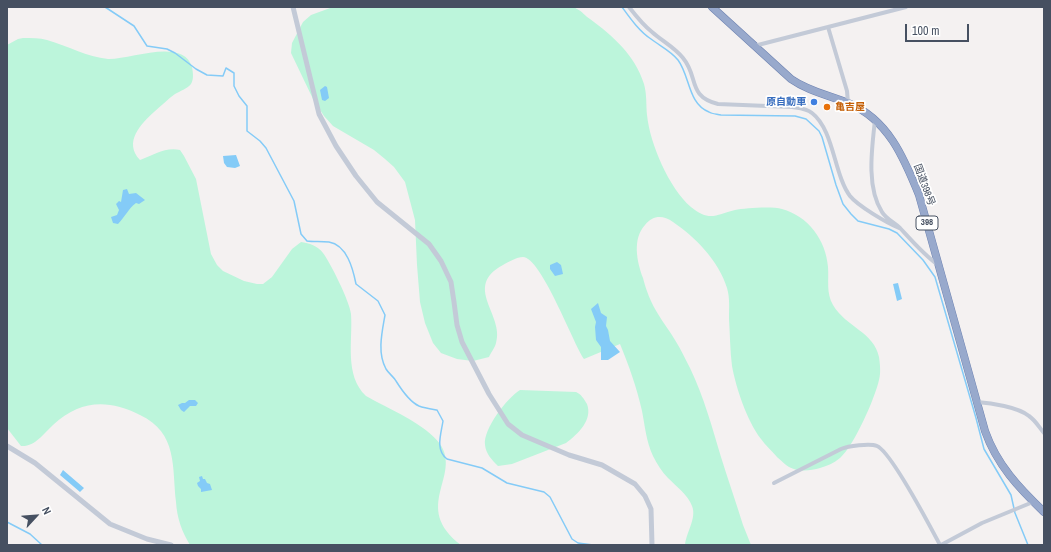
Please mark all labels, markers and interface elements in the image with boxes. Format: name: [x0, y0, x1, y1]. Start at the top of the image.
scale bar: [907, 16, 971, 42]
text: 100 m: [912, 23, 939, 39]
place label: 原自動車: [766, 96, 806, 108]
marker: 原自動車: [809, 97, 819, 107]
place label: 亀吉屋: [835, 101, 865, 113]
marker: 亀吉屋: [822, 102, 832, 112]
street label: 国道398号: [911, 162, 937, 208]
road number: 398: [916, 216, 938, 230]
north arrow: [16, 496, 56, 536]
text: N: [39, 505, 55, 517]

